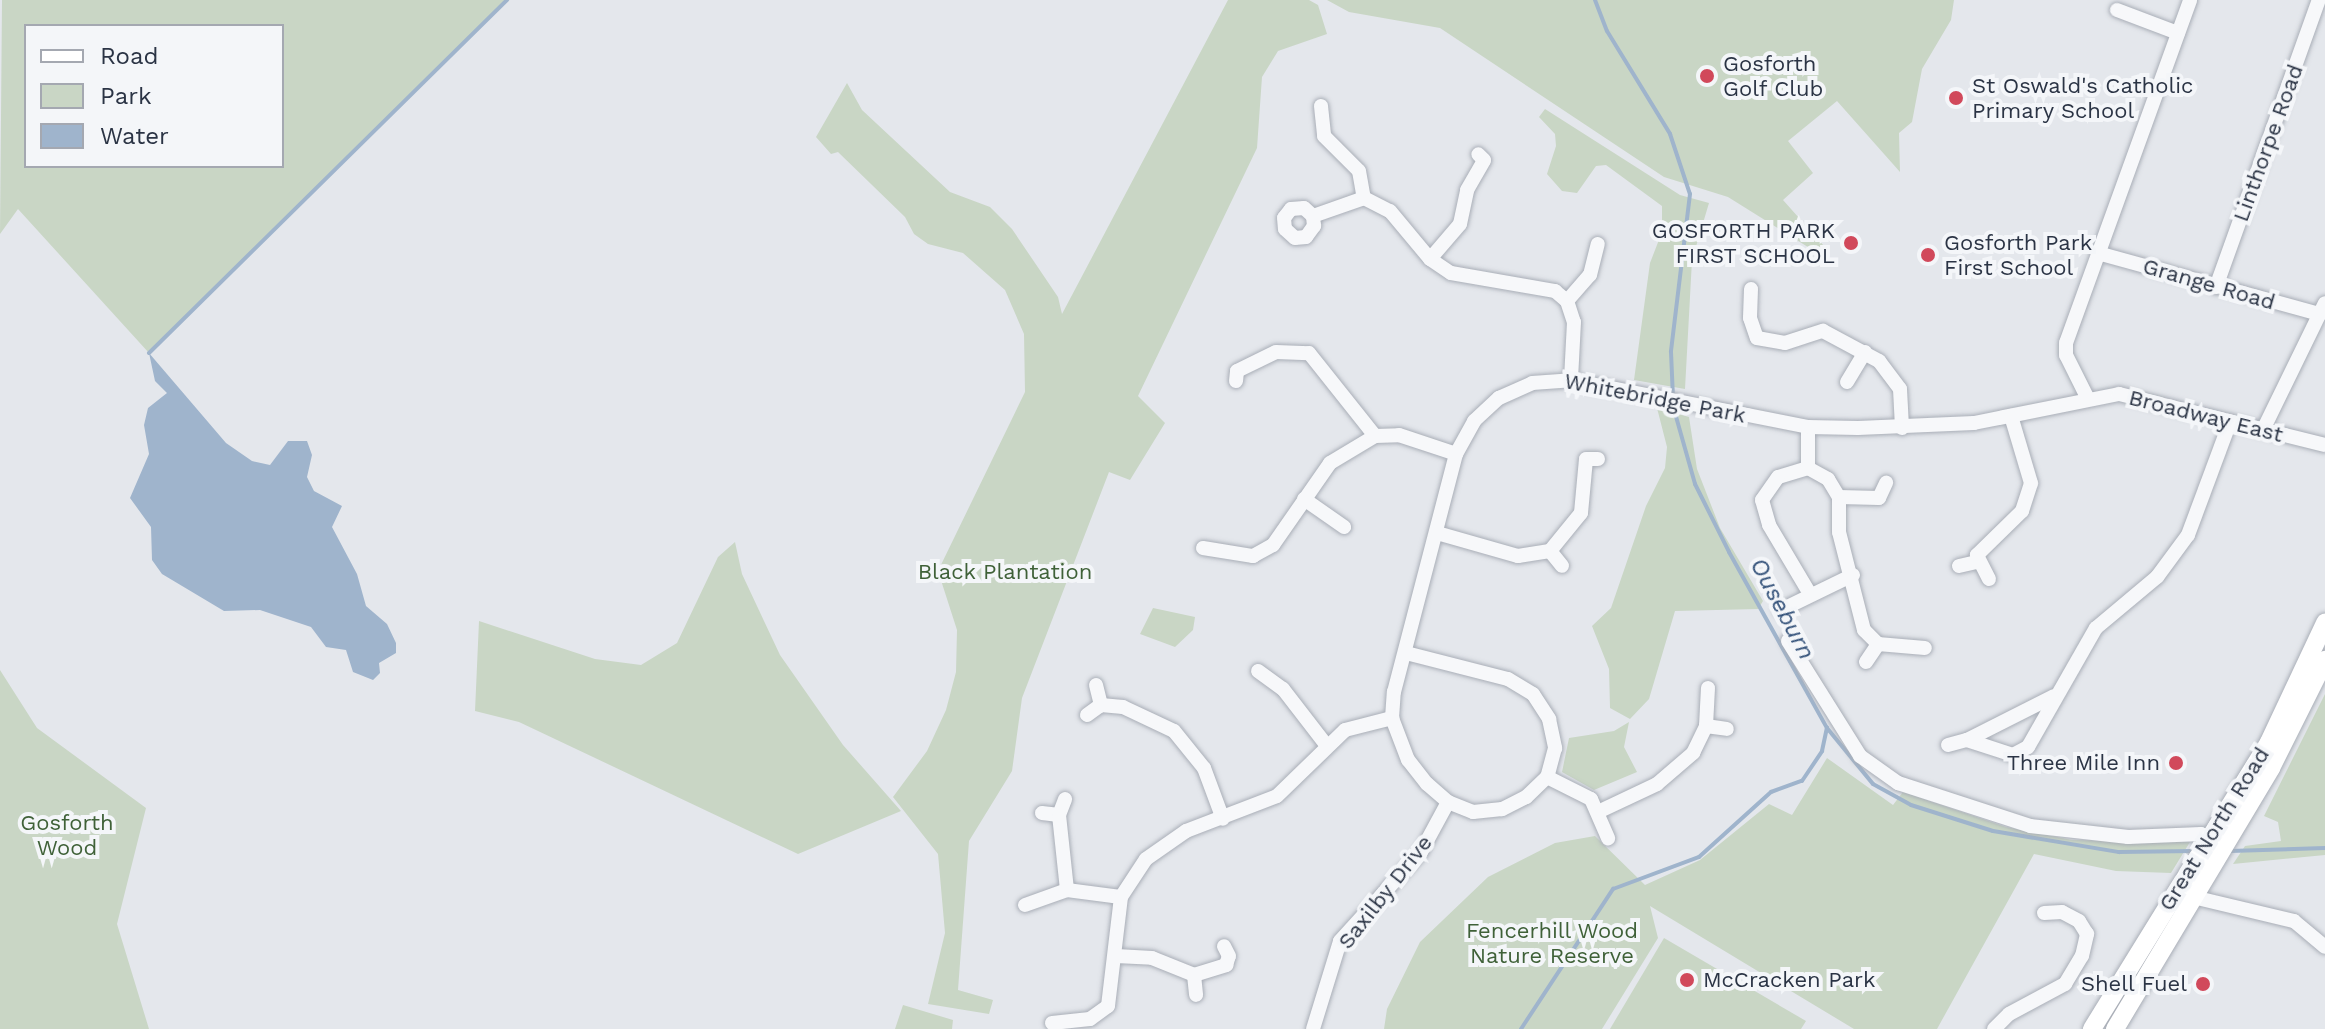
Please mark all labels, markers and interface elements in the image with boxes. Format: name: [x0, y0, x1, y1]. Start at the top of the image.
legend: [24, 24, 284, 168]
text: Road: [100, 42, 159, 70]
place label: Gosforth Golf Club: [1723, 50, 1824, 102]
street label: Linthorpe Road: [2227, 61, 2309, 225]
marker: Gosforth Golf Club: [1698, 67, 1716, 85]
place label: St Oswald's Catholic Primary School: [1972, 72, 2193, 124]
text: Park: [100, 82, 152, 110]
marker: St Oswald's Catholic Primary School: [1947, 89, 1965, 107]
text: Water: [100, 122, 169, 150]
place label: GOSFORTH PARK FIRST SCHOOL: [1652, 217, 1835, 268]
place label: Gosforth Park First School: [1944, 229, 2092, 280]
marker: GOSFORTH PARK FIRST SCHOOL: [1842, 234, 1860, 252]
marker: Gosforth Park First School: [1919, 246, 1937, 264]
street label: Grange Road: [2140, 253, 2278, 315]
street label: Whitebridge Park: [1562, 367, 1748, 429]
street label: Broadway East: [2126, 384, 2286, 448]
water label: Ouseburn: [1743, 553, 1821, 665]
park label: Black Plantation: [917, 559, 1093, 585]
street label: Great North Road: [2153, 742, 2275, 916]
place label: Three Mile Inn: [2007, 750, 2160, 776]
marker: Three Mile Inn: [2167, 754, 2185, 772]
park label: Gosforth Wood: [20, 809, 114, 860]
street label: Saxilby Drive: [1332, 830, 1438, 954]
park label: Fencerhill Wood Nature Reserve: [1465, 917, 1639, 968]
place label: McCracken Park: [1703, 967, 1876, 993]
marker: McCracken Park: [1678, 971, 1696, 989]
place label: Shell Fuel: [2080, 971, 2187, 997]
marker: Shell Fuel: [2194, 975, 2212, 993]

